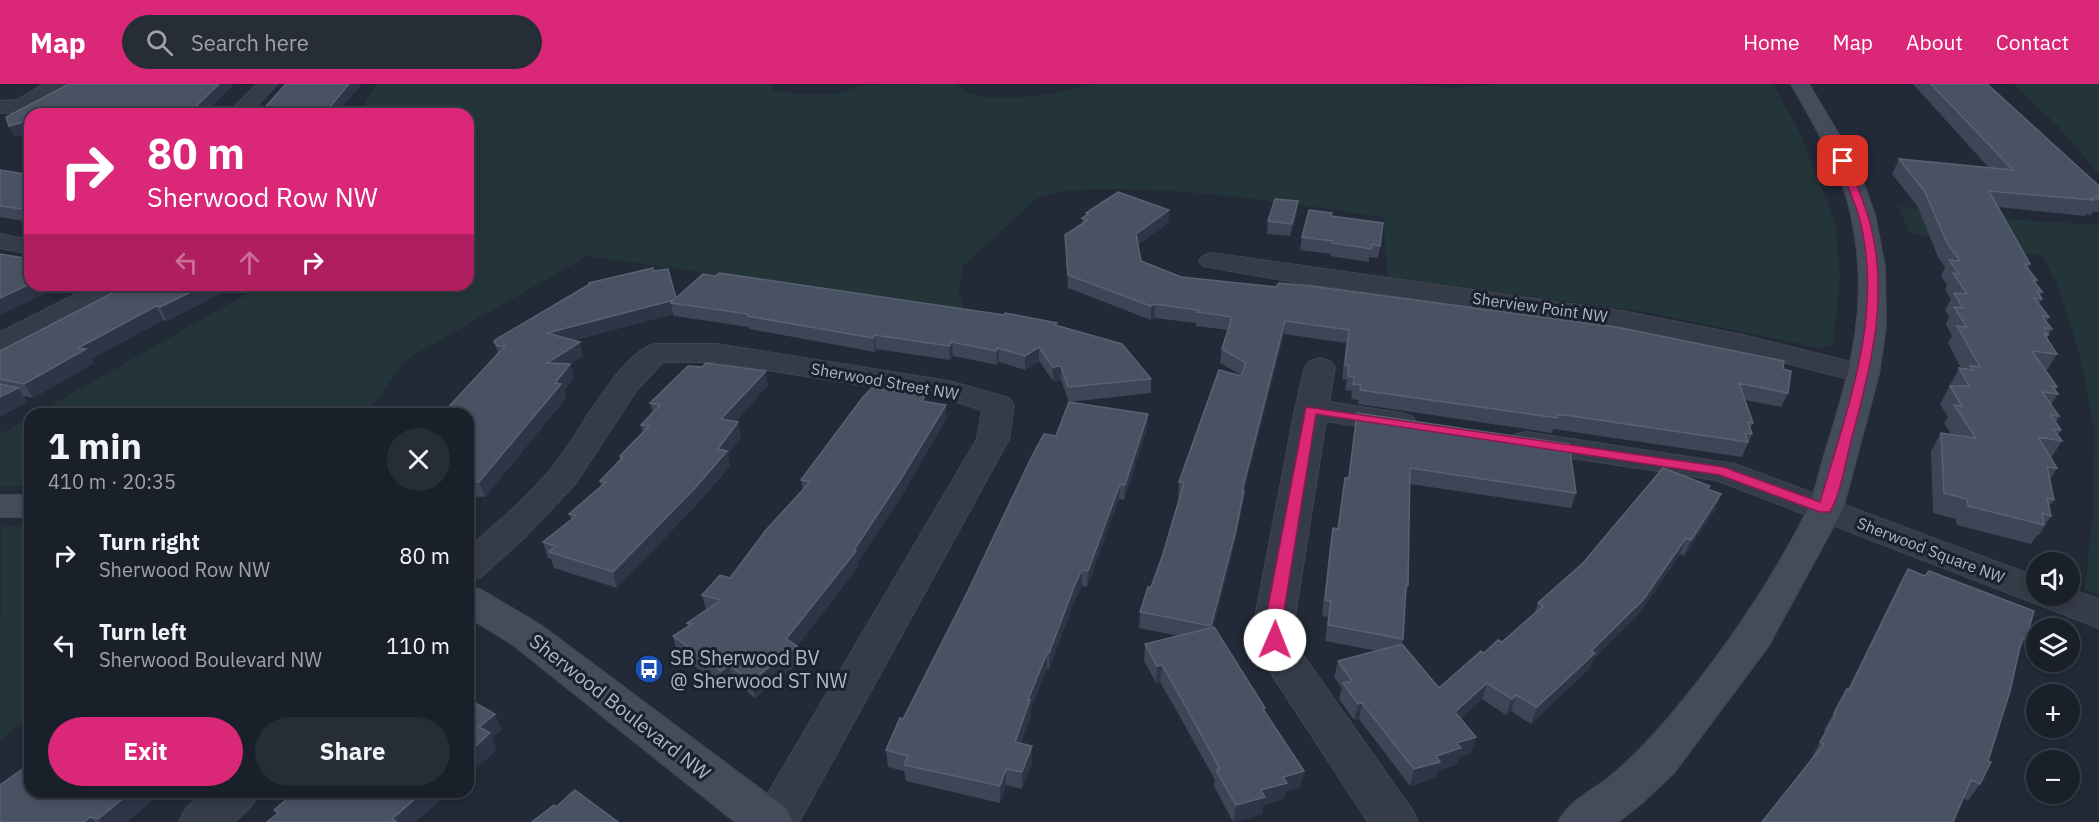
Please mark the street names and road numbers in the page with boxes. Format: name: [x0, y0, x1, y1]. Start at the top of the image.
street label: Sherview Point NW: [1471, 288, 1609, 326]
street label: Sherwood Street NW: [810, 358, 960, 404]
street label: Sherwood Square NW: [1854, 513, 2008, 587]
street label: Sherwood Boulevard NW: [524, 627, 717, 786]

